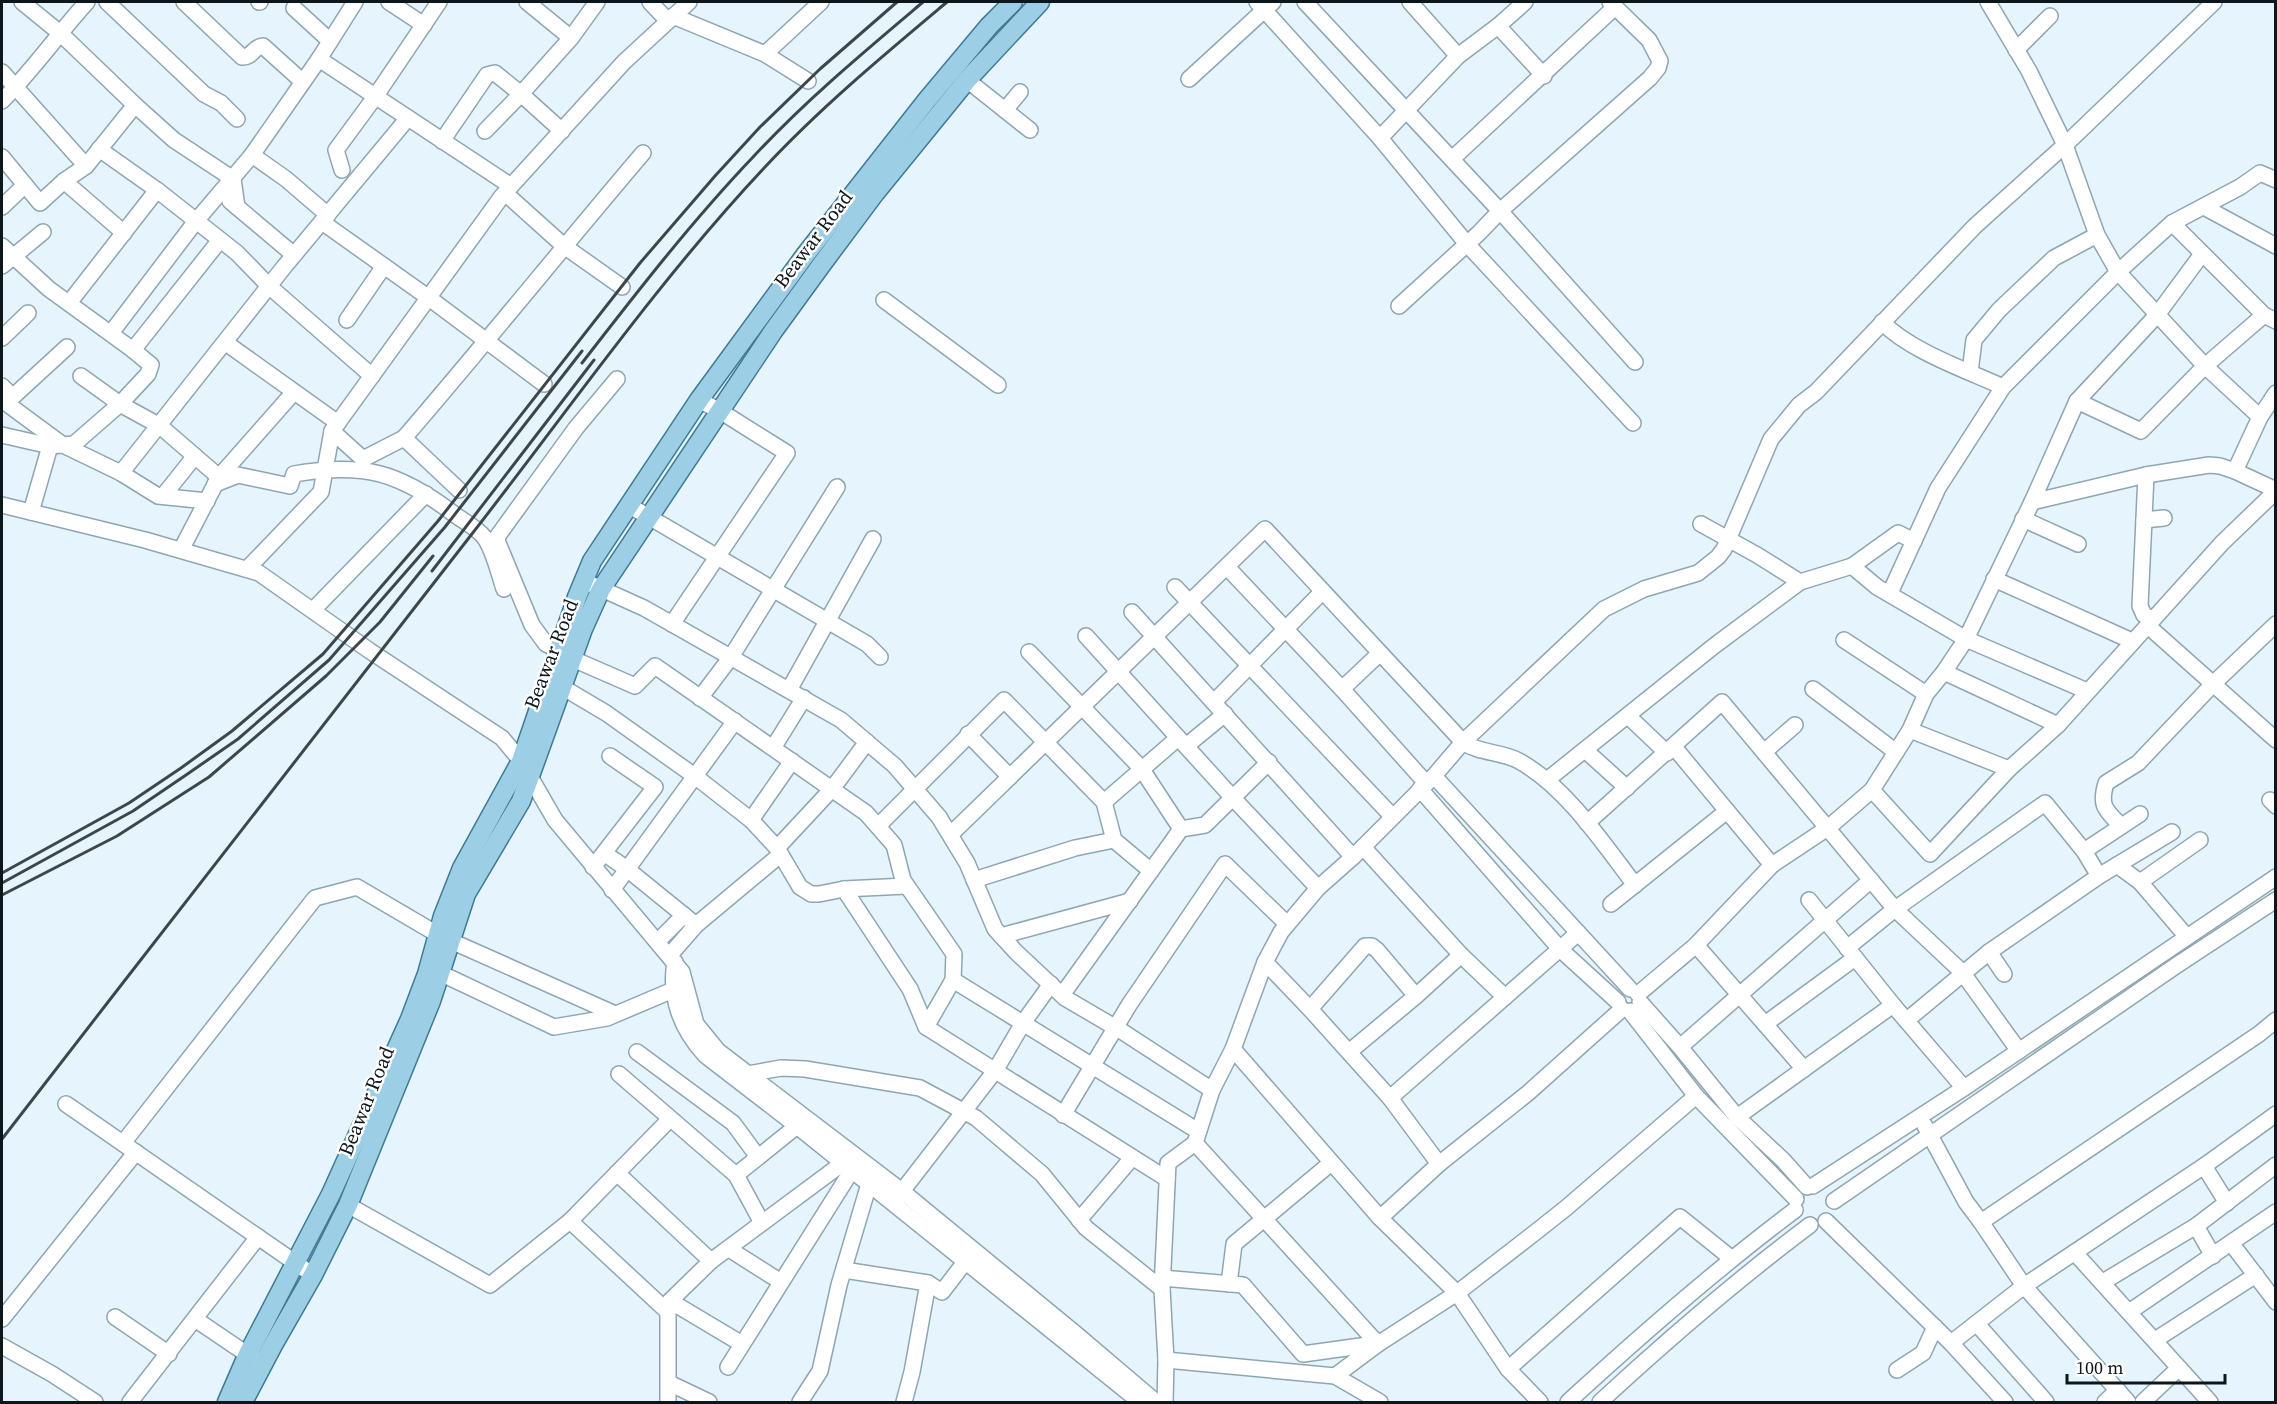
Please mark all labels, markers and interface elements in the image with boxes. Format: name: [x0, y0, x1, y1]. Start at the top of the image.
street label: Beawar Road: [767, 184, 859, 294]
street label: Beawar Road: [517, 594, 585, 713]
street label: Beawar Road: [331, 1041, 401, 1160]
scale bar: [2067, 1347, 2224, 1385]
text: 100 m: [2076, 1355, 2123, 1380]

